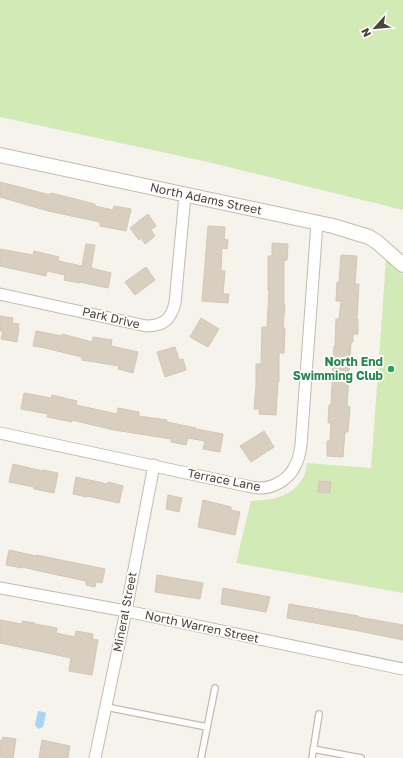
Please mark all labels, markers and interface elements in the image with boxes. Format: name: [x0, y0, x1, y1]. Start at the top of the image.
north arrow: [355, 8, 395, 48]
text: N: [358, 26, 373, 39]
street label: North Adams Street: [149, 179, 264, 218]
street label: Park Drive: [81, 304, 141, 331]
place label: North End Swimming Club: [293, 354, 384, 383]
marker: North End Swimming Club: [386, 364, 396, 374]
street label: Terrace Lane: [186, 465, 262, 494]
street label: Mineral Street: [109, 570, 140, 653]
street label: North Warren Street: [144, 607, 261, 646]

